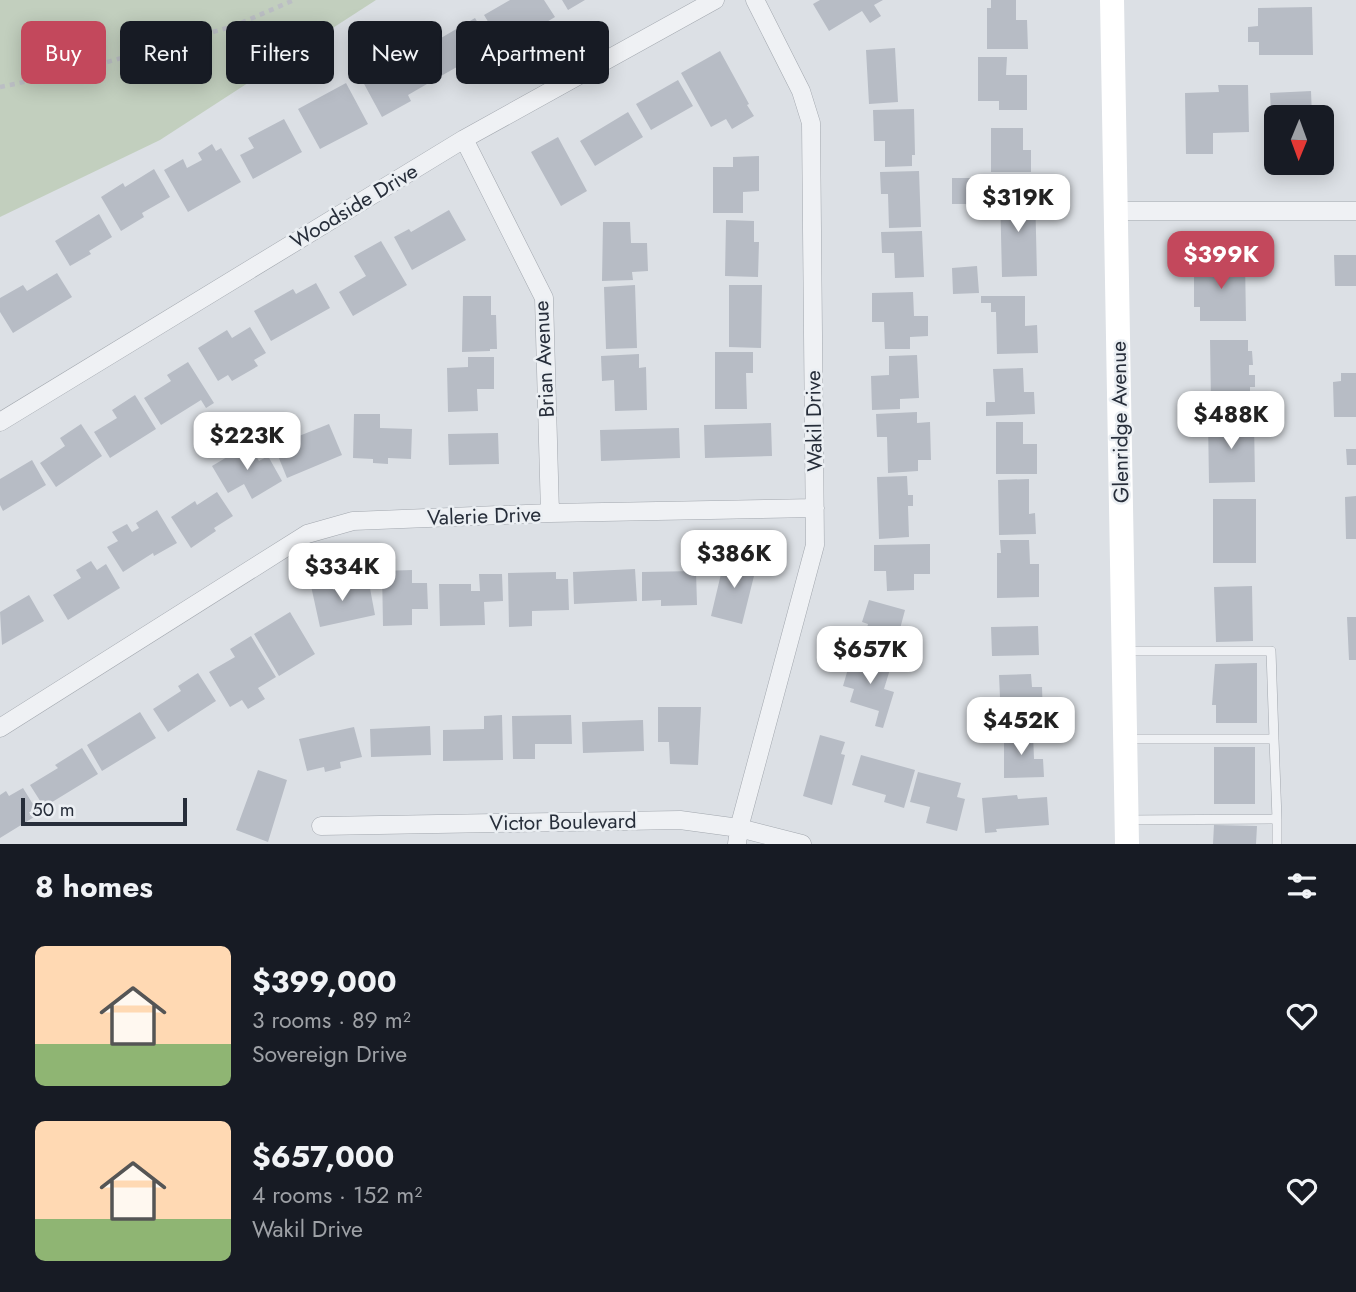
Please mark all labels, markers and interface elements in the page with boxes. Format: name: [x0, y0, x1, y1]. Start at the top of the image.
chip: Buy: [21, 21, 106, 84]
chip: Rent: [120, 21, 212, 84]
chip: Filters: [226, 21, 334, 84]
chip: New: [348, 21, 442, 84]
chip: Apartment: [456, 21, 609, 84]
north arrow: [1264, 105, 1334, 175]
map controls: [1264, 105, 1334, 175]
street label: Woodside Drive: [285, 156, 423, 256]
pin: $319K: [969, 174, 1067, 234]
text: $319K: [982, 180, 1054, 214]
pin: $399K: [1172, 232, 1270, 291]
text: $399K: [1183, 237, 1259, 271]
street label: Brian Avenue: [526, 300, 562, 418]
street label: Glenridge Avenue: [1104, 341, 1136, 503]
street label: Wakil Drive: [798, 370, 830, 472]
pin: $488K: [1182, 392, 1280, 451]
text: $488K: [1193, 397, 1269, 431]
pin: $223K: [198, 412, 296, 472]
text: $223K: [210, 418, 284, 452]
street label: Valerie Drive: [427, 499, 542, 533]
pin: $386K: [685, 530, 783, 590]
text: $386K: [697, 536, 771, 570]
pin: $334K: [293, 544, 391, 603]
text: $334K: [304, 549, 380, 583]
pin: $657K: [821, 626, 919, 686]
text: $657K: [833, 632, 907, 666]
pin: $452K: [972, 698, 1070, 757]
text: $452K: [983, 703, 1059, 737]
scale bar: [21, 795, 187, 827]
text: 50 m: [32, 796, 75, 823]
street label: Victor Boulevard: [489, 806, 637, 838]
text: 8 homes: [35, 865, 153, 908]
icon: filters: [1283, 867, 1321, 905]
text: $399,000: [252, 960, 397, 1003]
icon: home: [91, 974, 175, 1058]
icon: heart: [1283, 997, 1321, 1035]
text: 3 rooms · 89 m²: [252, 1003, 411, 1037]
text: Sovereign Drive: [252, 1037, 407, 1071]
text: $657,000: [252, 1135, 394, 1178]
icon: home: [91, 1149, 175, 1233]
icon: heart: [1283, 1172, 1321, 1210]
text: 4 rooms · 152 m²: [252, 1178, 422, 1212]
text: Wakil Drive: [252, 1212, 363, 1246]

